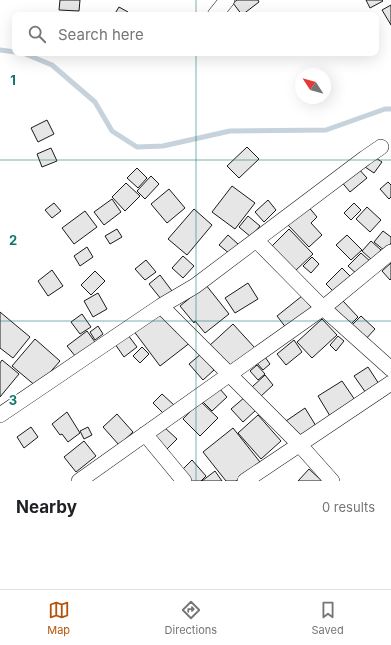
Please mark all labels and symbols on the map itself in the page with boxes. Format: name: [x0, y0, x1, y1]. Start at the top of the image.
north arrow: [295, 68, 331, 104]
text: 1: [10, 72, 16, 88]
text: 2: [9, 232, 17, 248]
text: 3: [9, 392, 17, 408]

